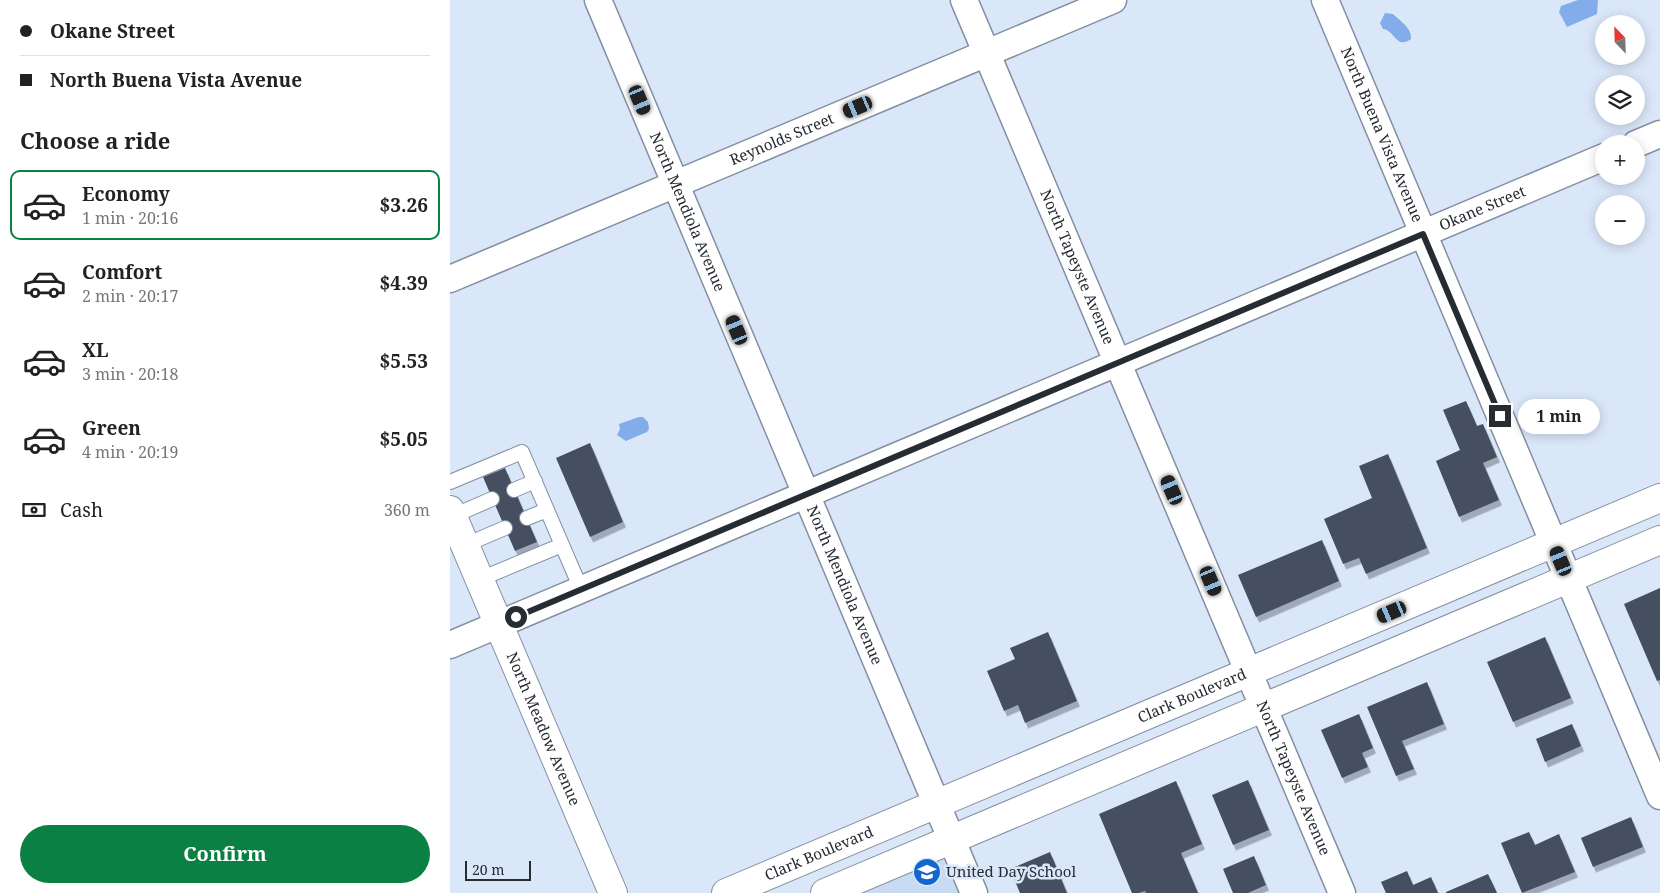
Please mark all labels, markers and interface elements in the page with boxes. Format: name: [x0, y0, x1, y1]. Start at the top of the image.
north arrow: [1595, 15, 1645, 65]
map controls: [1595, 15, 1645, 245]
text: Okane Street: [50, 18, 175, 44]
street label: North Buena Vista Avenue: [1337, 44, 1428, 225]
text: North Buena Vista Avenue: [50, 67, 302, 93]
button: layers: [1595, 75, 1645, 125]
car: [627, 83, 652, 117]
car: [841, 94, 874, 120]
street label: Reynolds Street: [726, 108, 837, 169]
text: Choose a ride: [20, 125, 170, 155]
street label: North Mendiola Avenue: [646, 129, 731, 294]
button: +: [1595, 135, 1645, 185]
street label: Okane Street: [1436, 180, 1528, 235]
text: Economy: [82, 181, 170, 207]
icon: car: [22, 183, 67, 228]
street label: North Tapeyste Avenue: [1036, 186, 1120, 347]
text: $3.26: [379, 192, 428, 218]
button: −: [1595, 195, 1645, 245]
text: 1 min · 20:16: [82, 207, 178, 229]
text: Comfort: [82, 259, 162, 285]
icon: car: [22, 261, 67, 306]
text: $4.39: [379, 270, 428, 296]
text: 2 min · 20:17: [82, 285, 178, 307]
car: [724, 313, 749, 347]
text: XL: [82, 337, 108, 363]
icon: car: [22, 339, 67, 384]
text: $5.53: [379, 348, 428, 374]
text: 3 min · 20:18: [82, 363, 178, 385]
callout: 1 min: [1518, 398, 1600, 434]
route end: [1489, 405, 1511, 427]
text: 1 min: [1536, 405, 1582, 427]
text: Green: [82, 415, 141, 441]
icon: car: [22, 417, 67, 462]
text: $5.05: [379, 426, 428, 452]
text: 4 min · 20:19: [82, 441, 178, 463]
car: [1159, 473, 1184, 507]
icon: cash: [20, 496, 48, 524]
text: Cash: [60, 497, 103, 523]
text: 360 m: [384, 499, 430, 521]
street label: North Mendiola Avenue: [803, 502, 888, 668]
car: [1548, 544, 1573, 578]
car: [1198, 564, 1223, 598]
car: [1375, 599, 1408, 625]
route start: [505, 606, 527, 628]
street label: North Meadow Avenue: [503, 649, 586, 808]
street label: Clark Boulevard: [1134, 663, 1249, 727]
street label: North Tapeyste Avenue: [1253, 697, 1336, 858]
street label: Clark Boulevard: [761, 821, 876, 885]
button: Confirm: [20, 825, 430, 883]
school or university icon: United Day School: [912, 857, 942, 887]
scale bar: [465, 858, 531, 881]
text: 20 m: [472, 860, 505, 879]
place label: United Day School: [946, 861, 1076, 881]

